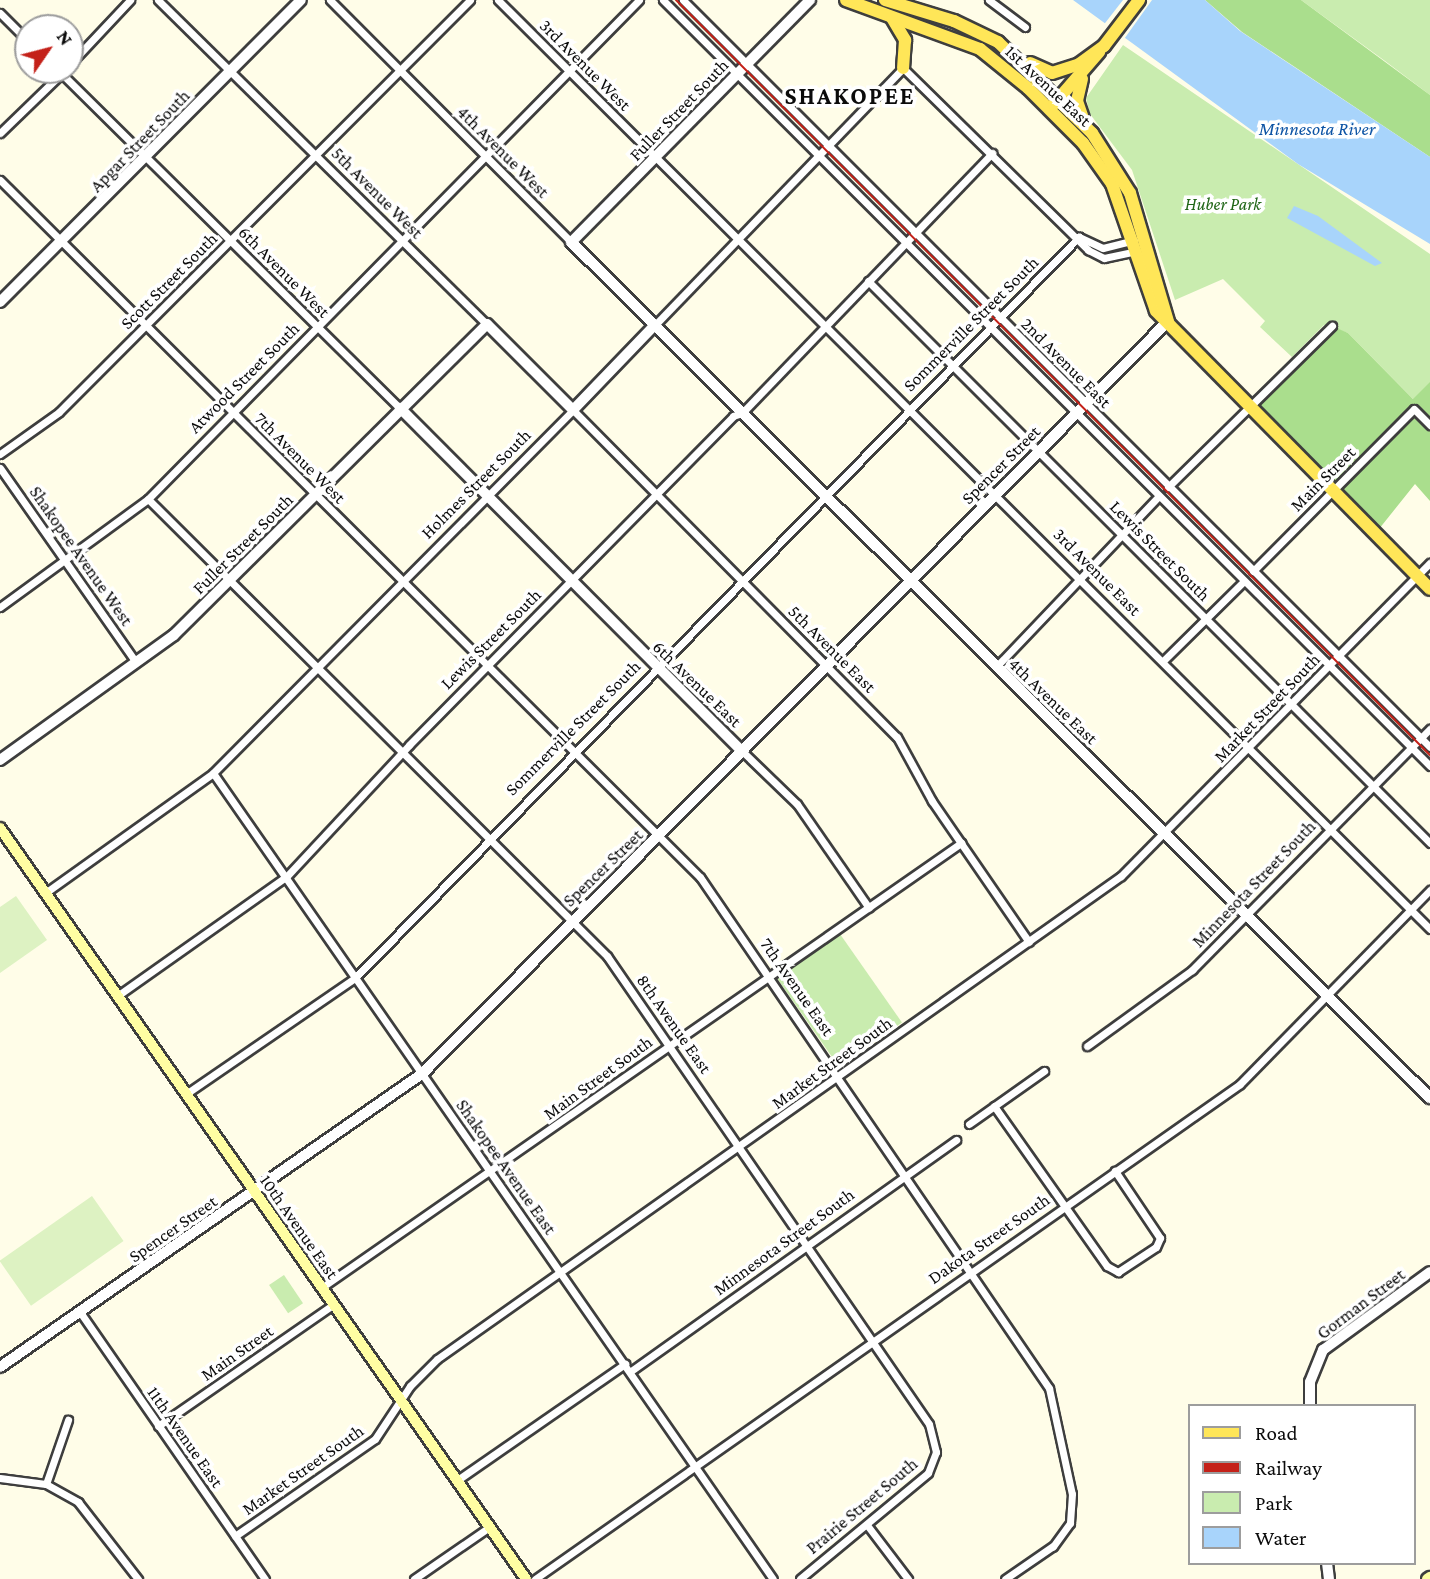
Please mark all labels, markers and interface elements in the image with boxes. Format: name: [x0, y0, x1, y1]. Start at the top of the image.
north arrow: [14, 14, 84, 84]
street label: 3rd Avenue West: [535, 15, 635, 115]
text: N: [53, 26, 77, 49]
street label: 1st Avenue East: [1000, 41, 1096, 131]
street label: Fuller Street South: [625, 55, 733, 165]
district label: SHAKOPEE: [786, 82, 914, 110]
street label: Apgar Street South: [86, 85, 194, 197]
street label: 4th Avenue West: [452, 101, 554, 203]
water label: Minnesota River: [1259, 118, 1375, 140]
street label: 5th Avenue West: [327, 143, 427, 243]
park label: Huber Park: [1185, 193, 1261, 215]
street label: 6th Avenue West: [234, 222, 334, 322]
street label: Scott Street South: [116, 228, 222, 334]
street label: Sommerville Street South: [899, 252, 1043, 396]
street label: 2nd Avenue East: [1016, 313, 1116, 413]
street label: Atwood Street South: [184, 318, 304, 438]
street label: 7th Avenue West: [250, 408, 350, 508]
street label: Spencer Street: [957, 421, 1045, 509]
street label: Holmes Street South: [417, 425, 535, 543]
street label: Main Street: [1286, 442, 1360, 516]
street label: Shakopee Avenue West: [25, 482, 137, 630]
street label: Fuller Street South: [188, 489, 298, 599]
street label: Lewis Street South: [1105, 496, 1215, 606]
street label: 3rd Avenue East: [1049, 524, 1145, 620]
street label: Lewis Street South: [436, 584, 546, 694]
street label: 5th Avenue East: [784, 601, 880, 697]
street label: 6th Avenue East: [648, 636, 746, 732]
street label: Market Street South: [1209, 649, 1325, 767]
street label: 4th Avenue East: [1004, 653, 1102, 749]
street label: Sommerville Street South: [501, 656, 645, 800]
street label: Minnesota Street South: [1188, 816, 1320, 952]
street label: Spencer Street: [559, 825, 647, 911]
street label: 7th Avenue East: [755, 934, 839, 1040]
street label: 8th Avenue East: [632, 970, 716, 1078]
street label: Market Street South: [768, 1012, 896, 1114]
street label: Main Street South: [539, 1031, 657, 1125]
street label: Shakopee Avenue East: [451, 1095, 561, 1239]
street label: 10th Avenue East: [255, 1171, 343, 1283]
street label: Minnesota Street South: [709, 1184, 859, 1300]
street label: Dakota Street South: [924, 1189, 1054, 1289]
street label: Spencer Street: [125, 1191, 221, 1267]
street label: Gorman Street: [1313, 1264, 1409, 1344]
street label: Main Street: [197, 1320, 277, 1386]
street label: 11th Avenue East: [142, 1382, 228, 1492]
legend: [1188, 1404, 1416, 1565]
street label: Market Street South: [238, 1420, 368, 1520]
text: Road: [1255, 1421, 1298, 1445]
street label: Prairie Street South: [802, 1453, 922, 1559]
text: Railway: [1255, 1456, 1322, 1480]
text: Park: [1255, 1491, 1292, 1515]
text: Water: [1255, 1526, 1307, 1550]

